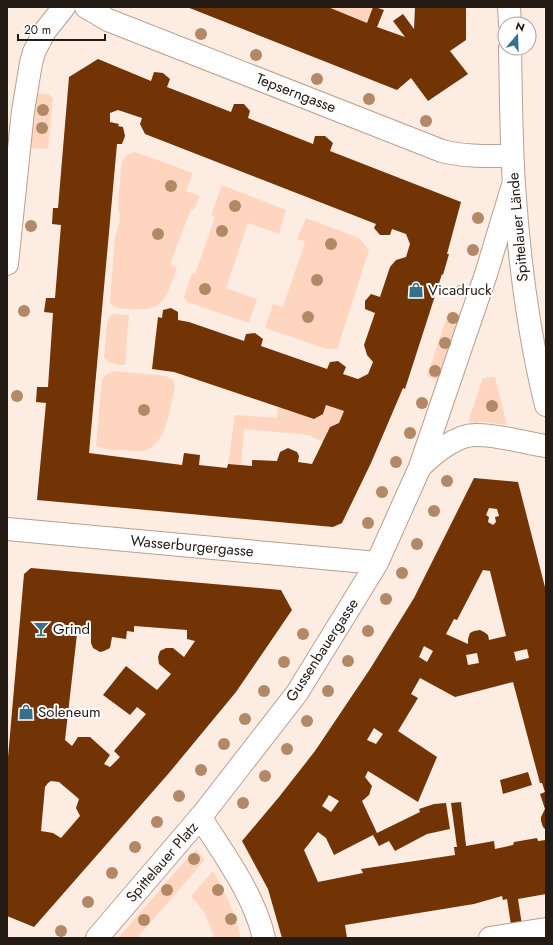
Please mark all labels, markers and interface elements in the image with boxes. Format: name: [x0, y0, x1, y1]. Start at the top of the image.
scale bar: [18, 16, 105, 42]
north arrow: [497, 16, 537, 56]
text: N: [514, 18, 527, 36]
text: 20 m: [24, 21, 51, 39]
street label: Tepserngasse: [253, 68, 339, 118]
street label: Spittelauer Lände: [502, 171, 534, 283]
place label: Vicadruck: [428, 279, 492, 301]
shop icon: Vicadruck: [407, 281, 425, 299]
street label: Wasserburgergasse: [129, 530, 255, 562]
street label: Gussenbauergasse: [280, 594, 364, 706]
place label: Grind: [53, 618, 90, 640]
bar icon: Grind: [32, 620, 50, 638]
place label: Soleneum: [38, 701, 101, 723]
shop icon: Soleneum: [17, 703, 35, 721]
street label: Spittelauer Platz: [121, 817, 203, 907]

